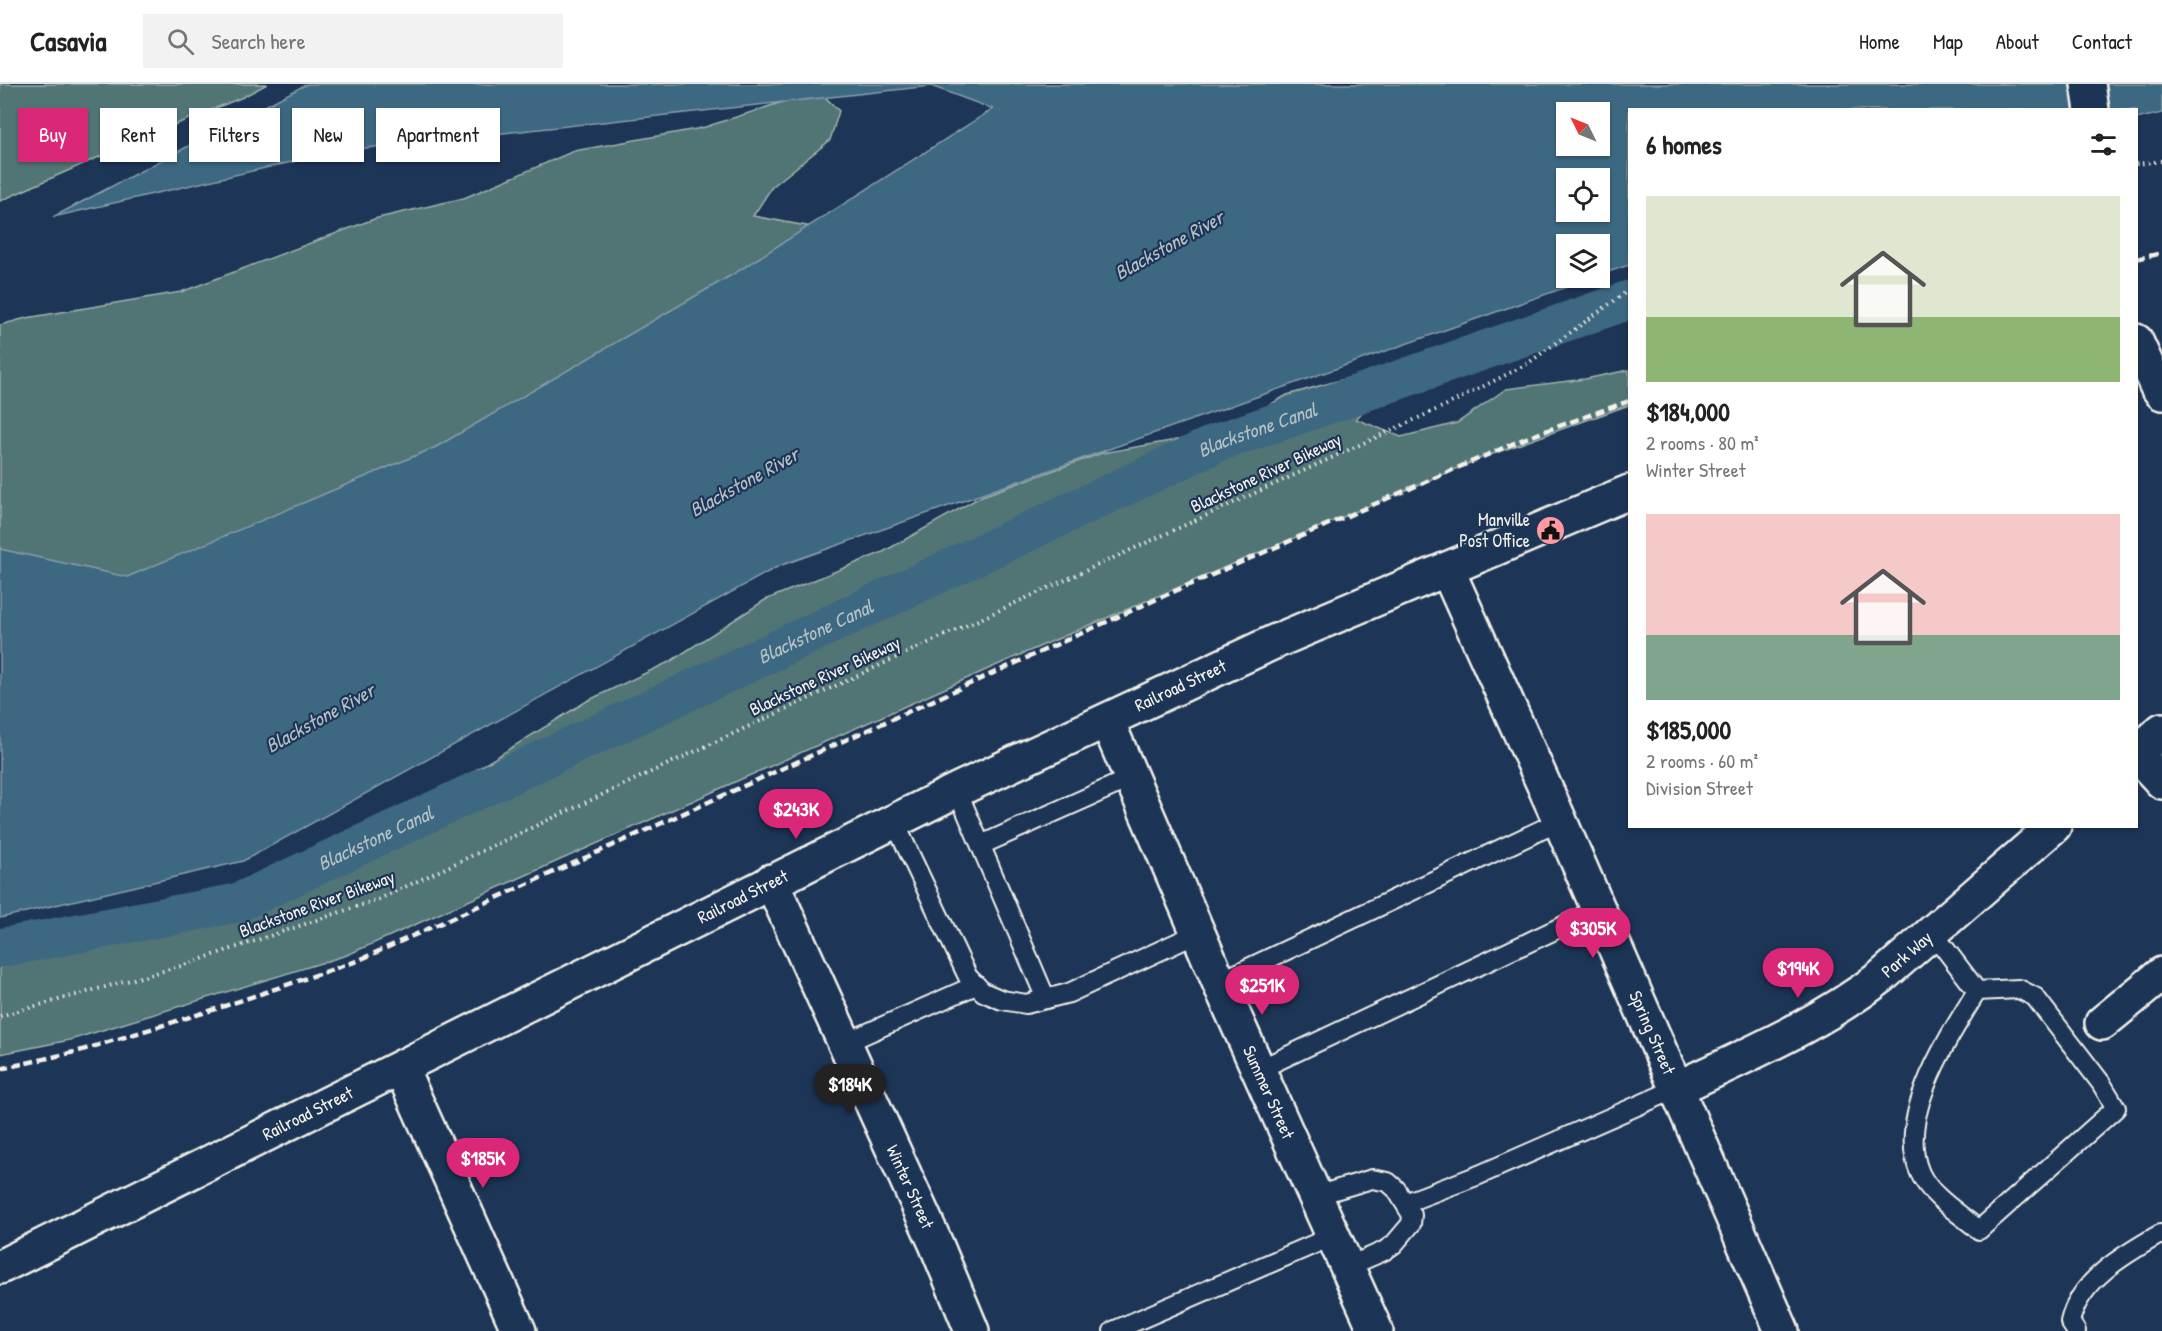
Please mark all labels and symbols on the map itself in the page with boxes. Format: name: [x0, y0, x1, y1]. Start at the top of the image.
north arrow: [1556, 102, 1610, 156]
water label: Blackstone River: [1109, 202, 1230, 286]
water label: Blackstone Canal: [1193, 395, 1322, 463]
street label: Blackstone River Bikeway: [1186, 426, 1346, 518]
water label: Blackstone River: [684, 439, 805, 523]
place label: Manville Post Office: [1459, 507, 1530, 553]
public building icon: Manville Post Office: [1535, 514, 1567, 546]
water label: Blackstone Canal: [753, 592, 879, 670]
street label: Blackstone River Bikeway: [745, 629, 905, 721]
street label: Railroad Street: [1130, 653, 1231, 717]
water label: Blackstone River: [260, 675, 381, 759]
pin: $243K: [754, 789, 838, 840]
water label: Blackstone Canal: [313, 798, 439, 876]
street label: Railroad Street: [693, 863, 793, 929]
street label: Blackstone River Bikeway: [236, 864, 398, 943]
pin: $305K: [1551, 908, 1635, 959]
street label: Park Way: [1876, 925, 1938, 983]
pin: $194K: [1756, 948, 1840, 999]
pin: $251K: [1220, 965, 1304, 1016]
street label: Spring Street: [1623, 987, 1682, 1079]
street label: Summer Street: [1237, 1041, 1301, 1144]
pin: $184K: [808, 1064, 892, 1115]
street label: Railroad Street: [258, 1080, 358, 1146]
pin: $185K: [441, 1138, 525, 1189]
street label: Winter Street: [881, 1141, 941, 1233]

